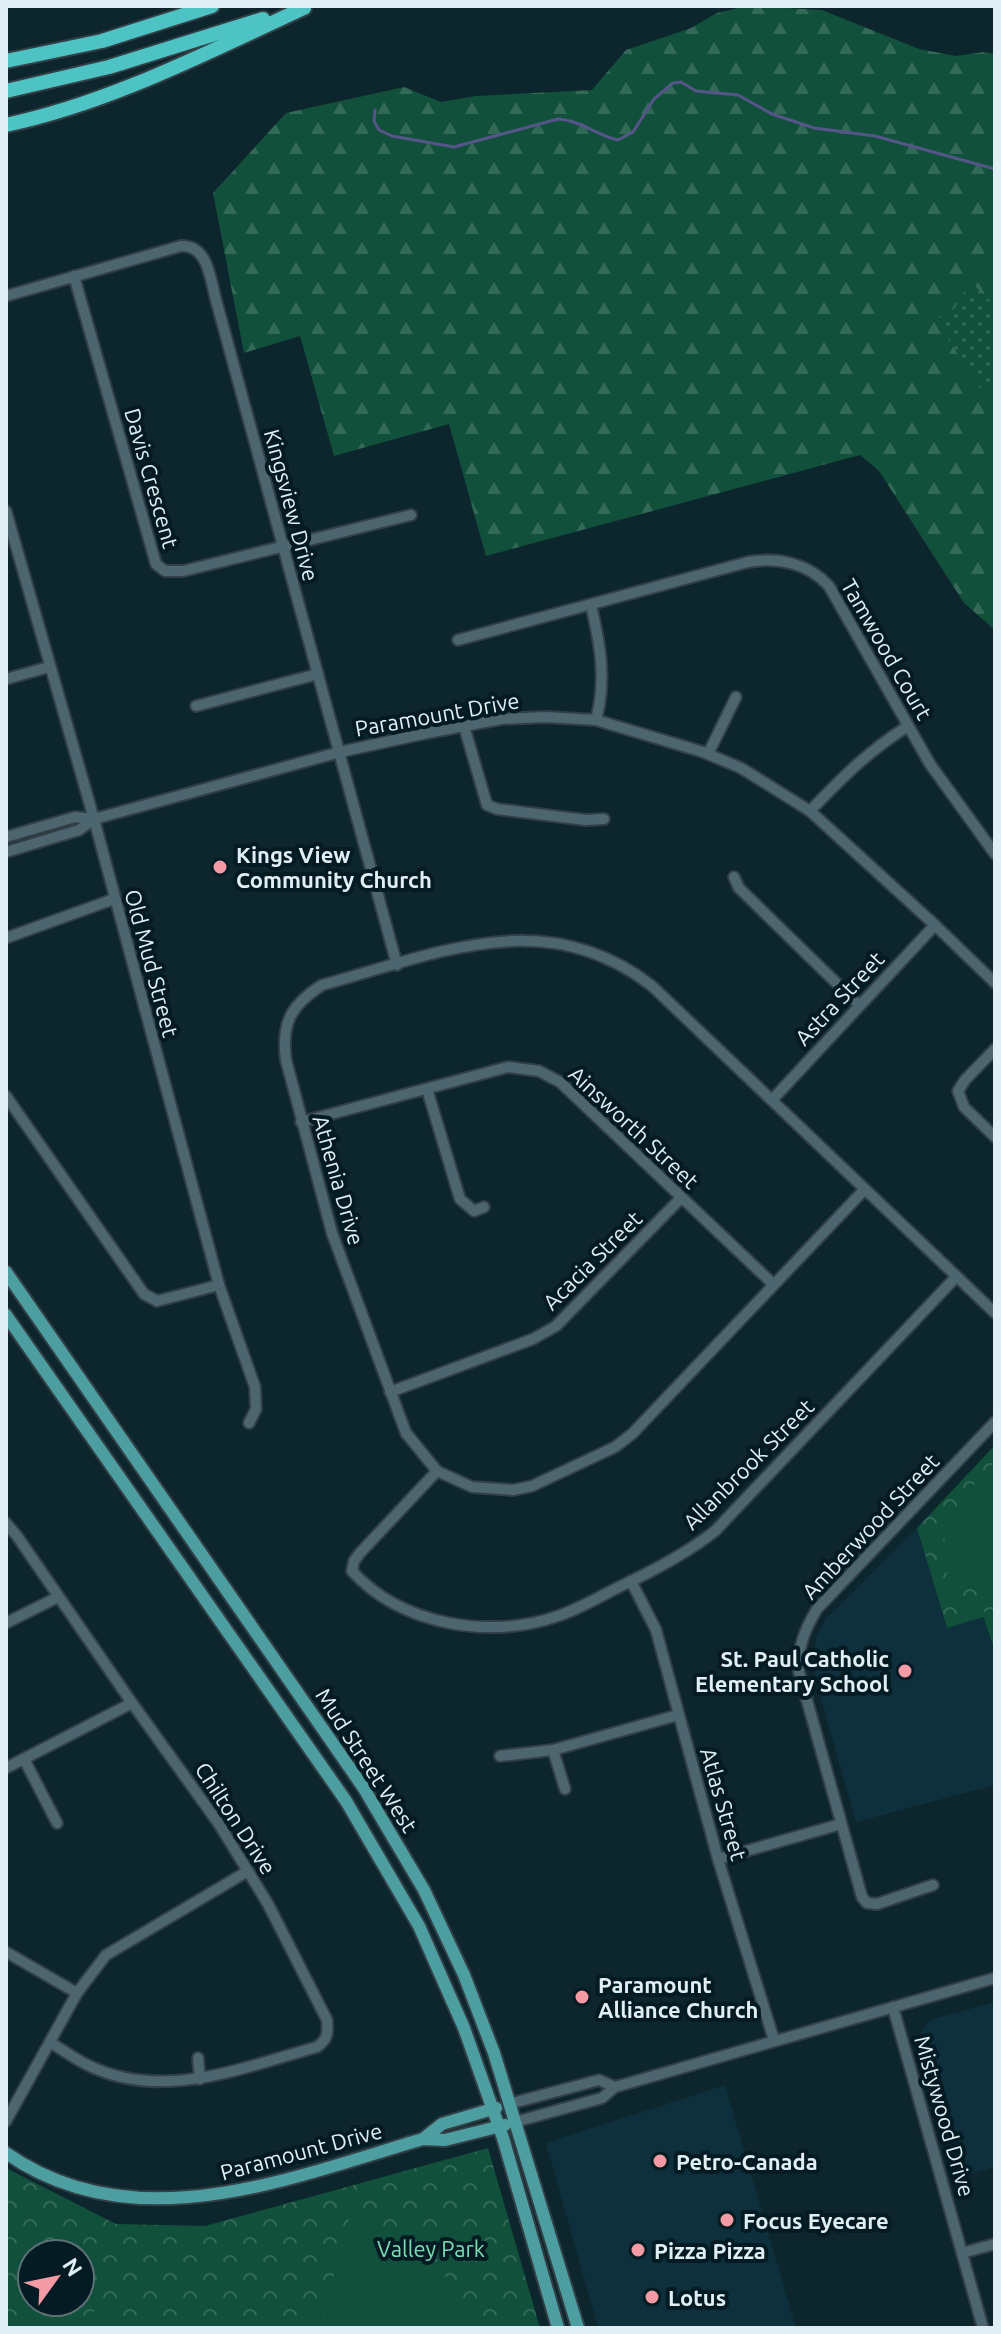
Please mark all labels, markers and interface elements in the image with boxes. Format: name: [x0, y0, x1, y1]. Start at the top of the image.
street label: Davis Crescent: [120, 405, 184, 551]
street label: Kingsview Drive: [260, 426, 324, 584]
street label: Tamwood Court: [837, 574, 938, 724]
street label: Paramount Drive: [353, 687, 521, 741]
place label: Kings View Community Church: [236, 842, 432, 892]
marker: Kings View Community Church: [211, 858, 229, 876]
street label: Old Mud Street: [120, 886, 184, 1040]
street label: Astra Street: [789, 946, 889, 1050]
street label: Ainsworth Street: [564, 1061, 704, 1194]
street label: Athenia Drive: [309, 1112, 369, 1248]
street label: Acacia Street: [538, 1205, 647, 1314]
street label: Allanbrook Street: [678, 1393, 819, 1534]
street label: Amberwood Street: [796, 1448, 944, 1604]
place label: St. Paul Catholic Elementary School: [695, 1646, 889, 1696]
marker: St. Paul Catholic Elementary School: [896, 1662, 914, 1680]
street label: Mud Street West: [311, 1683, 423, 1837]
street label: Atlas Street: [696, 1745, 752, 1864]
street label: Chilton Drive: [191, 1757, 281, 1879]
place label: Paramount Alliance Church: [598, 1972, 758, 2022]
marker: Paramount Alliance Church: [573, 1988, 591, 2006]
street label: Mistywood Drive: [910, 2033, 980, 2199]
street label: Paramount Drive: [217, 2117, 385, 2185]
place label: Petro-Canada: [676, 2149, 818, 2174]
marker: Petro-Canada: [651, 2152, 669, 2170]
place label: Focus Eyecare: [743, 2208, 889, 2233]
marker: Focus Eyecare: [718, 2211, 736, 2229]
park label: Valley Park: [377, 2236, 485, 2261]
north arrow: [16, 2238, 96, 2318]
place label: Pizza Pizza: [654, 2238, 766, 2263]
marker: Pizza Pizza: [629, 2241, 647, 2259]
text: N: [58, 2253, 88, 2281]
place label: Lotus: [668, 2285, 726, 2310]
marker: Lotus: [643, 2288, 661, 2306]

